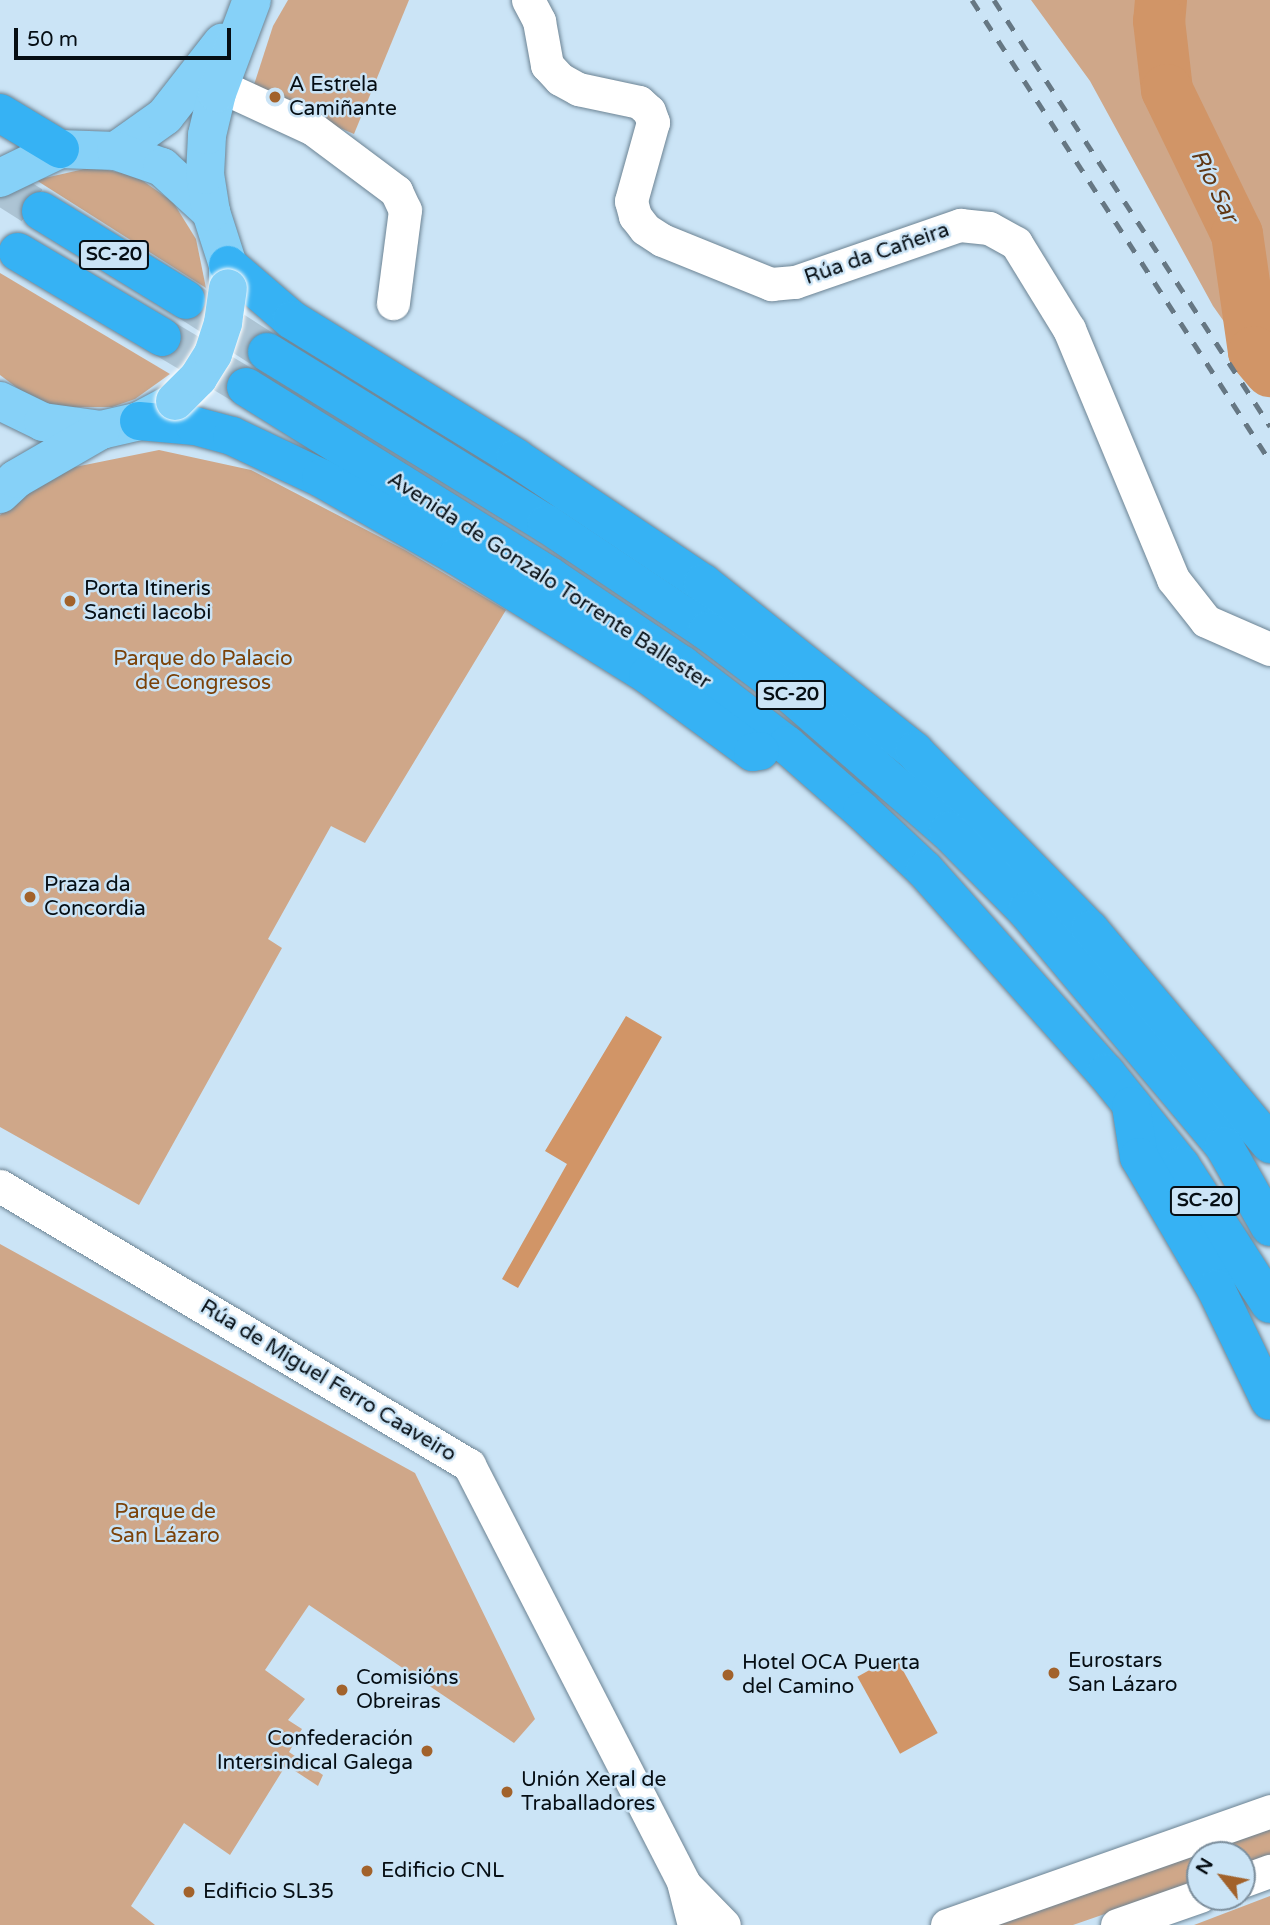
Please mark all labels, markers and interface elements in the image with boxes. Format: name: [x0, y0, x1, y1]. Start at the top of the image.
scale bar: [18, 14, 234, 58]
text: 50 m: [27, 27, 78, 52]
place label: A Estrela Camiñante: [289, 72, 397, 122]
marker: A Estrela Camiñante: [267, 89, 283, 105]
water label: Río Sar: [1185, 145, 1243, 227]
street label: Rúa da Cañeira: [801, 217, 953, 291]
road number: SC-20: [77, 240, 151, 270]
street label: Avenida de Gonzalo Torrente Ballester: [383, 467, 715, 695]
place label: Porta Itineris Sancti Iacobi: [84, 576, 212, 626]
marker: Porta Itineris Sancti Iacobi: [62, 593, 78, 609]
park label: Parque do Palacio de Congresos: [113, 646, 293, 696]
road number: SC-20: [754, 680, 828, 710]
place label: Praza da Concordia: [44, 872, 146, 922]
marker: Praza da Concordia: [22, 889, 38, 905]
road number: SC-20: [1168, 1186, 1242, 1217]
street label: Rúa de Miguel Ferro Caaveiro: [196, 1295, 460, 1467]
park label: Parque de San Lázaro: [110, 1499, 220, 1549]
place label: Eurostars San Lázaro: [1068, 1648, 1178, 1698]
place label: Hotel OCA Puerta del Camino: [742, 1650, 920, 1700]
place label: Comisións Obreiras: [356, 1665, 458, 1715]
marker: Eurostars San Lázaro: [1046, 1665, 1062, 1681]
marker: Hotel OCA Puerta del Camino: [720, 1667, 736, 1683]
marker: Comisións Obreiras: [334, 1682, 350, 1698]
place label: Confederación Intersindical Galega: [217, 1726, 413, 1776]
marker: Confederación Intersindical Galega: [419, 1743, 435, 1759]
place label: Unión Xeral de Traballadores: [521, 1767, 666, 1817]
marker: Unión Xeral de Traballadores: [499, 1784, 515, 1800]
north arrow: [1186, 1841, 1256, 1911]
text: N: [1191, 1854, 1218, 1878]
place label: Edificio CNL: [381, 1858, 504, 1884]
marker: Edificio CNL: [359, 1863, 375, 1879]
place label: Edificio SL35: [203, 1879, 334, 1905]
marker: Edificio SL35: [181, 1884, 197, 1900]

